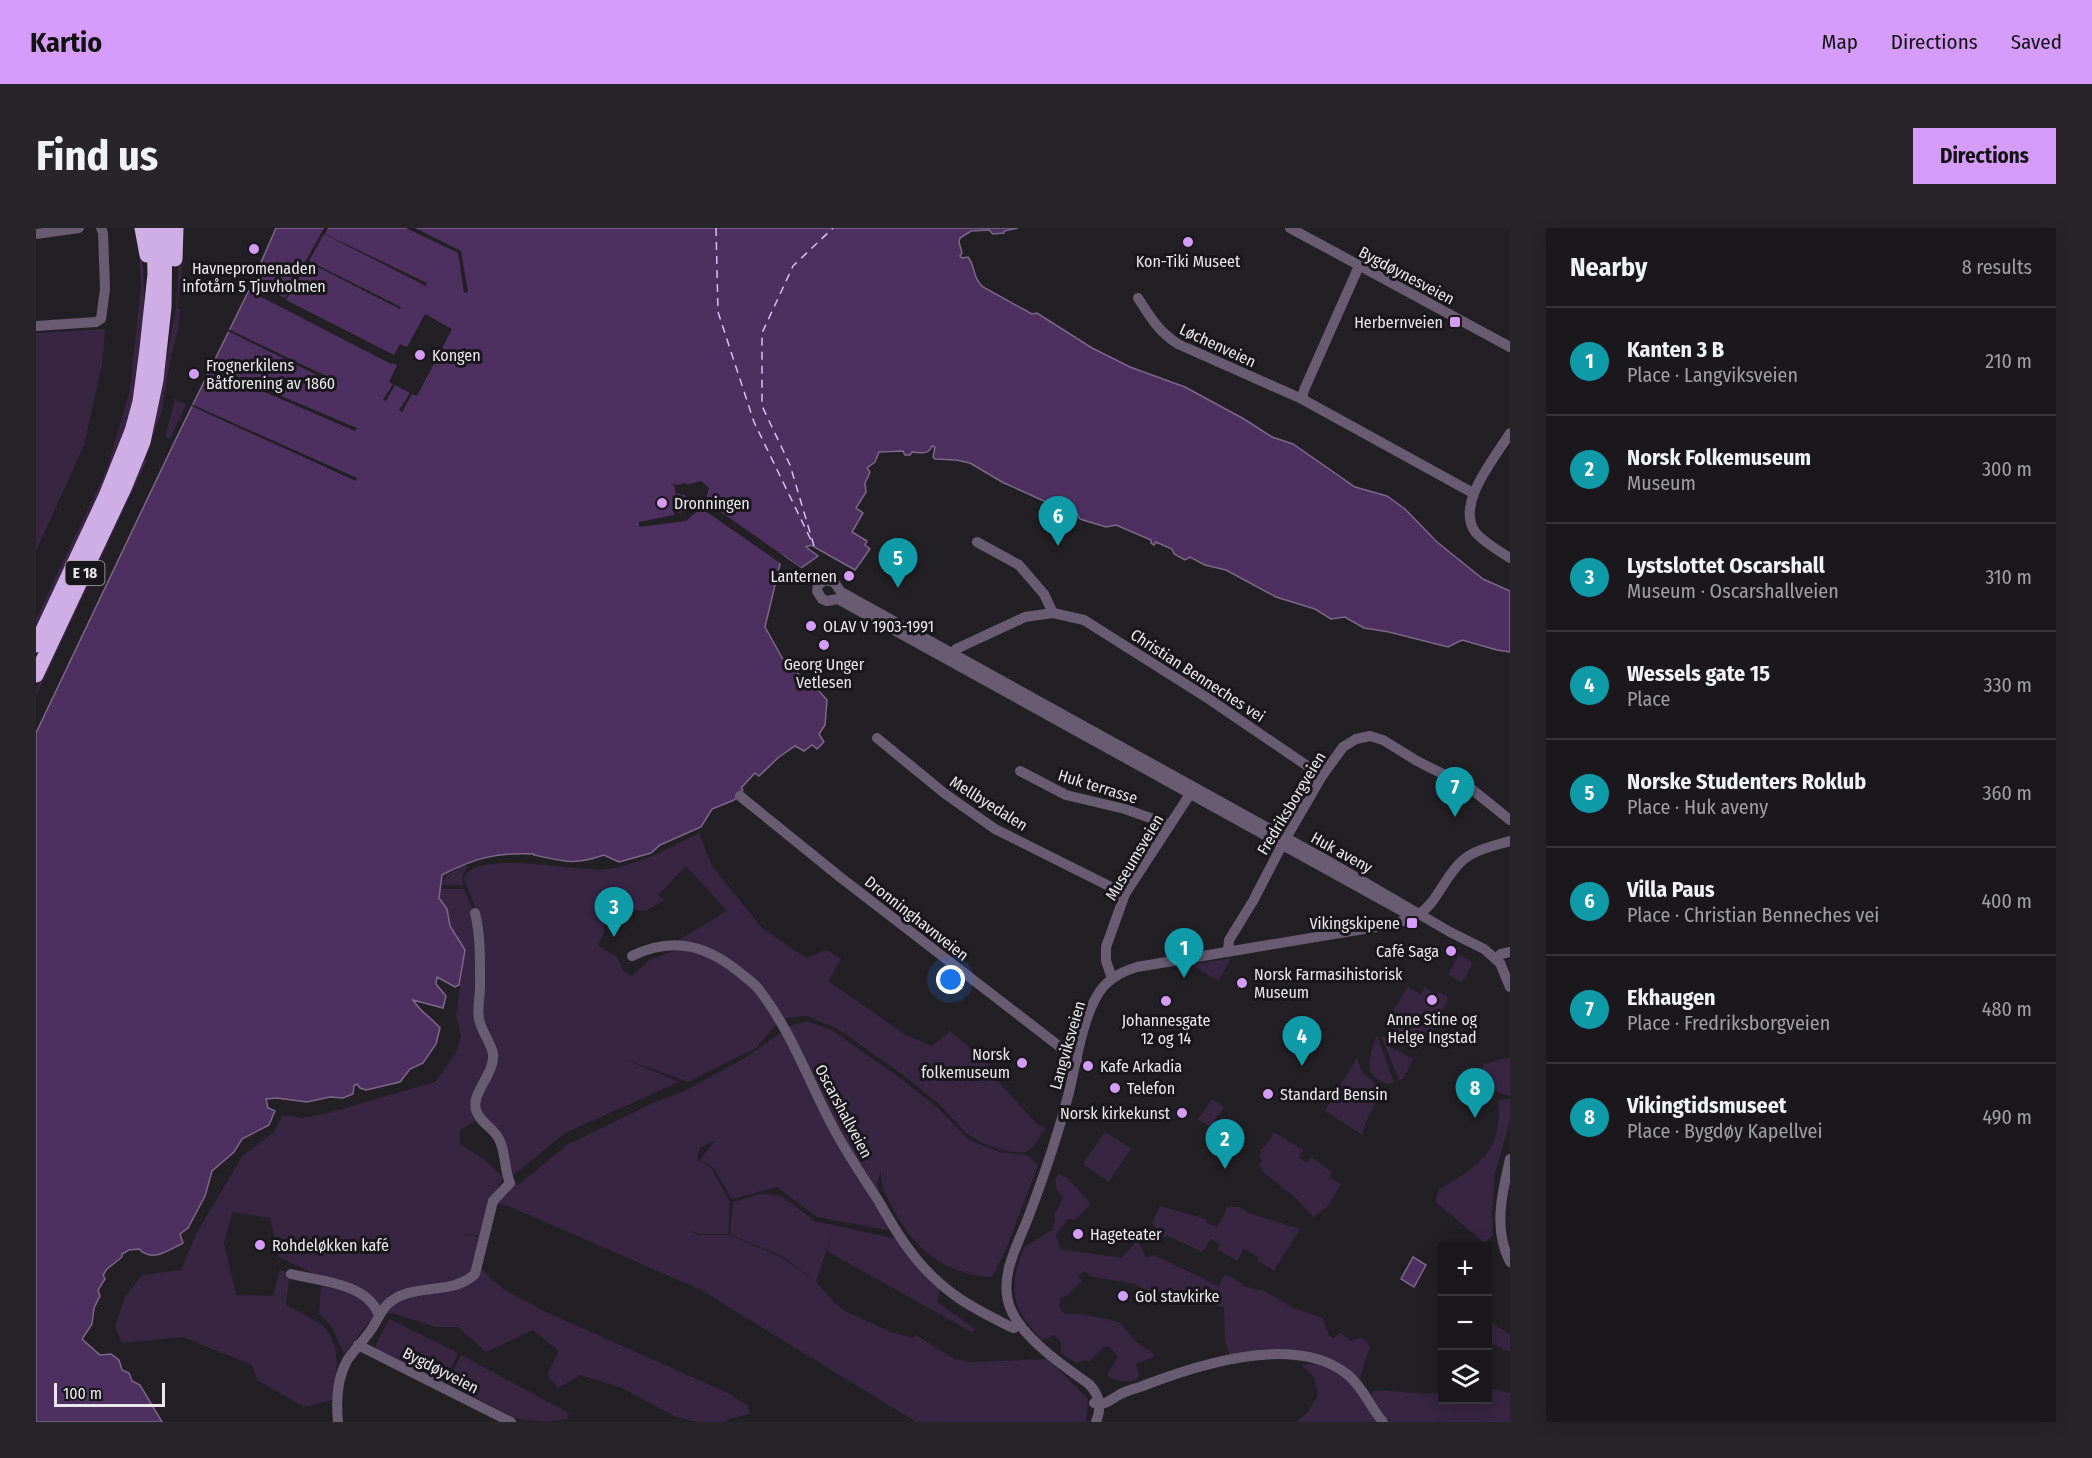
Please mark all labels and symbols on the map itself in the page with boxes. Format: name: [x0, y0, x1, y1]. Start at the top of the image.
marker: Kon-Tiki Museet: [1181, 235, 1195, 249]
marker: Havnepromenaden infotårn 5 Tjuvholmen: [247, 242, 261, 256]
street label: Bygdøynesveien: [1356, 242, 1458, 309]
place label: Kon-Tiki Museet: [1136, 252, 1241, 271]
place label: Havnepromenaden infotårn 5 Tjuvholmen: [182, 259, 326, 296]
place label: Herbernveien: [1354, 313, 1443, 332]
marker: Herbernveien: [1448, 315, 1462, 329]
street label: Løchenveien: [1177, 320, 1259, 371]
place label: Kongen: [432, 346, 481, 365]
marker: Kongen: [413, 348, 427, 362]
place label: Frognerkilens Båtforening av 1860: [206, 356, 335, 393]
marker: Frognerkilens Båtforening av 1860: [187, 367, 201, 381]
place label: Dronningen: [674, 494, 750, 513]
marker: Dronningen: [655, 496, 669, 510]
pin: 6: [1038, 496, 1078, 546]
pin: 5: [878, 538, 918, 588]
road number: E 18: [65, 561, 104, 585]
place label: Lanternen: [771, 567, 837, 586]
marker: Lanternen: [842, 569, 856, 583]
place label: OLAV V 1903-1991: [823, 617, 934, 636]
marker: OLAV V 1903-1991: [804, 619, 818, 633]
street label: Christian Benneches vei: [1127, 625, 1268, 726]
marker: Georg Unger Vetlesen: [817, 638, 831, 652]
place label: Georg Unger Vetlesen: [784, 655, 865, 692]
street label: Fredriksborgveien: [1253, 748, 1330, 858]
street label: Huk terrasse: [1056, 765, 1140, 808]
pin: 7: [1436, 768, 1474, 817]
street label: Mellbyedalen: [946, 772, 1031, 835]
street label: Museumsveien: [1101, 811, 1168, 904]
street label: Huk aveny: [1308, 828, 1377, 877]
street label: Dronninghavnveien: [861, 872, 972, 965]
pin: 3: [594, 888, 634, 937]
place label: Vikingskipene: [1309, 914, 1400, 933]
marker: Vikingskipene: [1405, 916, 1419, 930]
pin: 1: [1164, 928, 1204, 978]
place label: Café Saga: [1376, 942, 1439, 961]
marker: Café Saga: [1444, 944, 1458, 958]
your location: [936, 965, 965, 994]
place label: Norsk Farmasihistorisk Museum: [1254, 965, 1403, 1002]
marker: Norsk Farmasihistorisk Museum: [1235, 976, 1249, 990]
marker: Anne Stine og Helge Ingstad: [1425, 993, 1439, 1007]
marker: Johannesgate 12 og 14: [1159, 994, 1173, 1008]
street label: Langviksveien: [1046, 999, 1089, 1092]
place label: Anne Stine og Helge Ingstad: [1387, 1010, 1478, 1047]
place label: Johannesgate 12 og 14: [1122, 1011, 1210, 1048]
pin: 4: [1282, 1016, 1322, 1066]
place label: Norsk folkemuseum: [921, 1045, 1011, 1082]
marker: Norsk folkemuseum: [1015, 1056, 1029, 1070]
place label: Kafe Arkadia: [1100, 1057, 1182, 1076]
marker: Kafe Arkadia: [1081, 1059, 1095, 1073]
street label: Oscarshallveien: [811, 1061, 876, 1161]
pin: 8: [1456, 1068, 1494, 1118]
place label: Telefon: [1127, 1079, 1175, 1098]
marker: Telefon: [1108, 1081, 1122, 1095]
place label: Standard Bensin: [1280, 1085, 1388, 1104]
marker: Standard Bensin: [1261, 1087, 1275, 1101]
place label: Norsk kirkekunst: [1060, 1104, 1171, 1123]
marker: Norsk kirkekunst: [1175, 1106, 1189, 1120]
pin: 2: [1206, 1120, 1244, 1169]
place label: Hageteater: [1090, 1225, 1162, 1244]
marker: Hageteater: [1071, 1227, 1085, 1241]
place label: Rohdeløkken kafé: [272, 1236, 389, 1255]
marker: Rohdeløkken kafé: [253, 1238, 267, 1252]
place label: Gol stavkirke: [1135, 1287, 1220, 1306]
marker: Gol stavkirke: [1116, 1289, 1130, 1303]
street label: Bygdøyveien: [400, 1343, 482, 1398]
scale bar: [54, 1380, 165, 1408]

